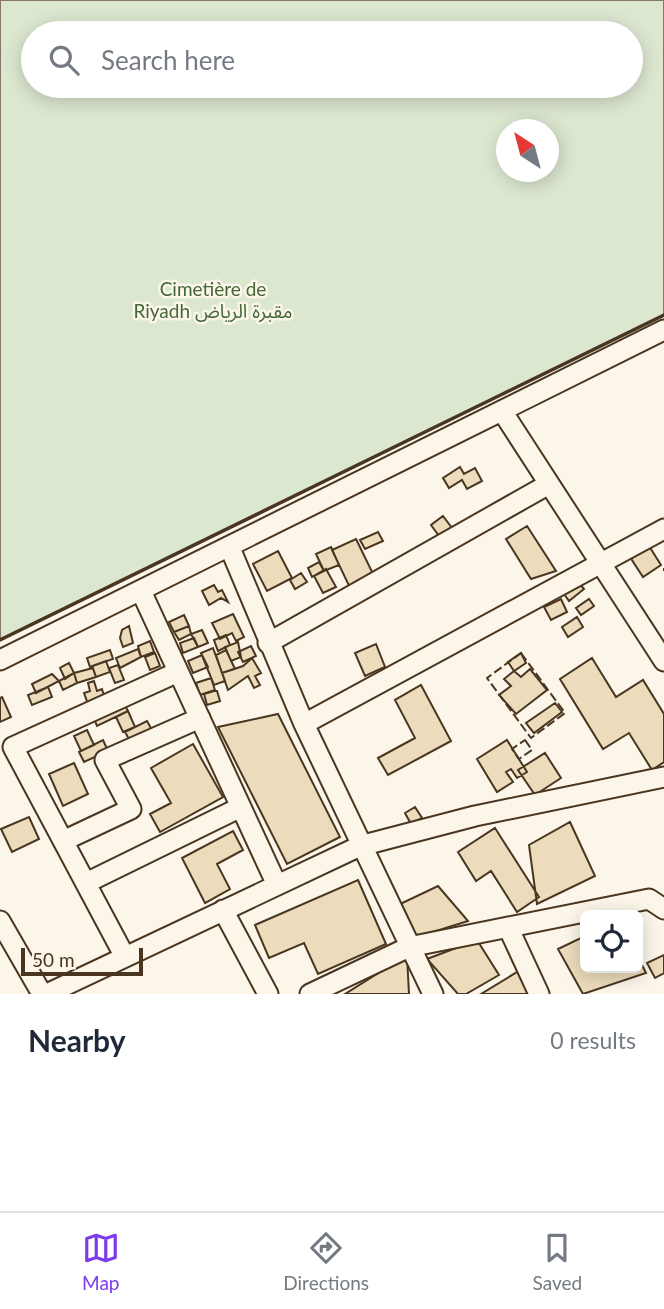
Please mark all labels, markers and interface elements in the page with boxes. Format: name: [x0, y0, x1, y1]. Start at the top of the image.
search box: [21, 21, 643, 98]
icon: search: [45, 41, 83, 79]
text: Search here: [101, 44, 235, 76]
north arrow: [496, 119, 559, 182]
park label: Cimetière de Riyadh مقبرة الرياض: [133, 277, 293, 323]
map controls: [580, 910, 643, 973]
button: locate: [580, 910, 643, 973]
scale bar: [21, 945, 144, 977]
text: 50 m: [32, 948, 75, 971]
text: Nearby: [28, 1022, 126, 1058]
text: 0 results: [550, 1026, 636, 1054]
tab: Map: [82, 1229, 120, 1294]
tab: Directions: [283, 1229, 369, 1294]
tab: Saved: [533, 1229, 582, 1294]

